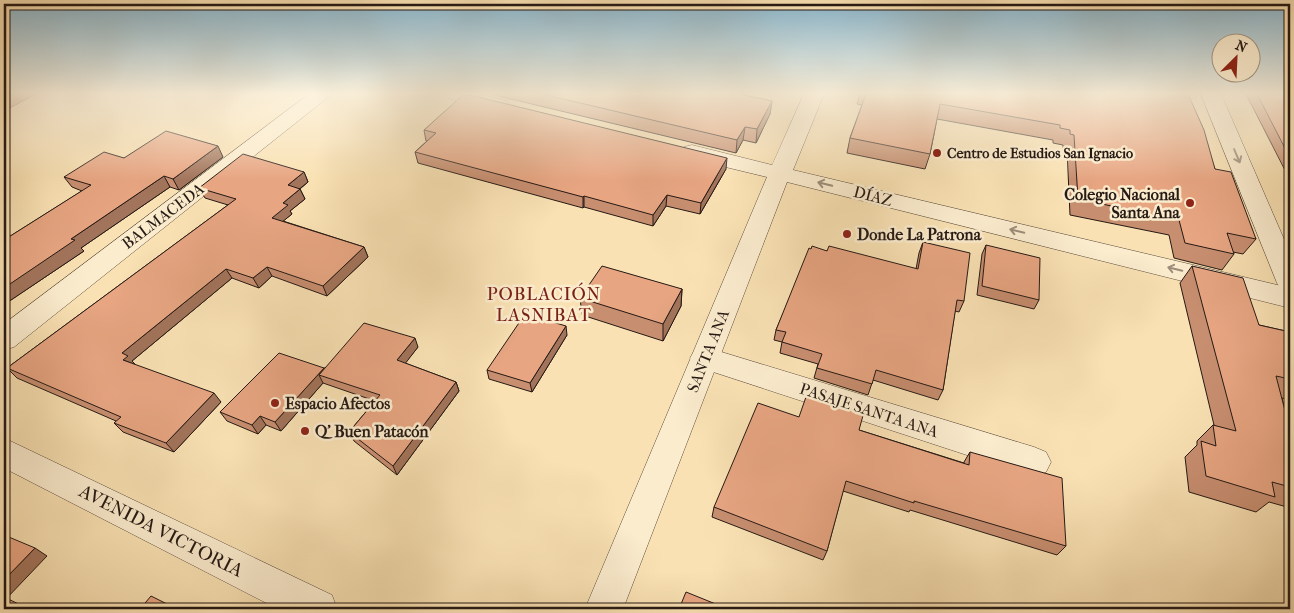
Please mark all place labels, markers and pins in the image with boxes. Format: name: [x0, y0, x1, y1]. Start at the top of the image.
place label: Centro de Estudios San Ignacio: [947, 145, 1133, 162]
marker: Centro de Estudios San Ignacio: [931, 147, 943, 159]
place label: Colegio Nacional Santa Ana: [1064, 185, 1181, 222]
marker: Colegio Nacional Santa Ana: [1184, 197, 1196, 209]
place label: Donde La Patrona: [857, 225, 982, 244]
marker: Donde La Patrona: [841, 228, 853, 240]
place label: Espacio Afectos: [285, 394, 390, 414]
marker: Espacio Afectos: [269, 397, 281, 409]
place label: Q' Buen Patacón: [315, 422, 429, 441]
marker: Q' Buen Patacón: [299, 425, 311, 437]

